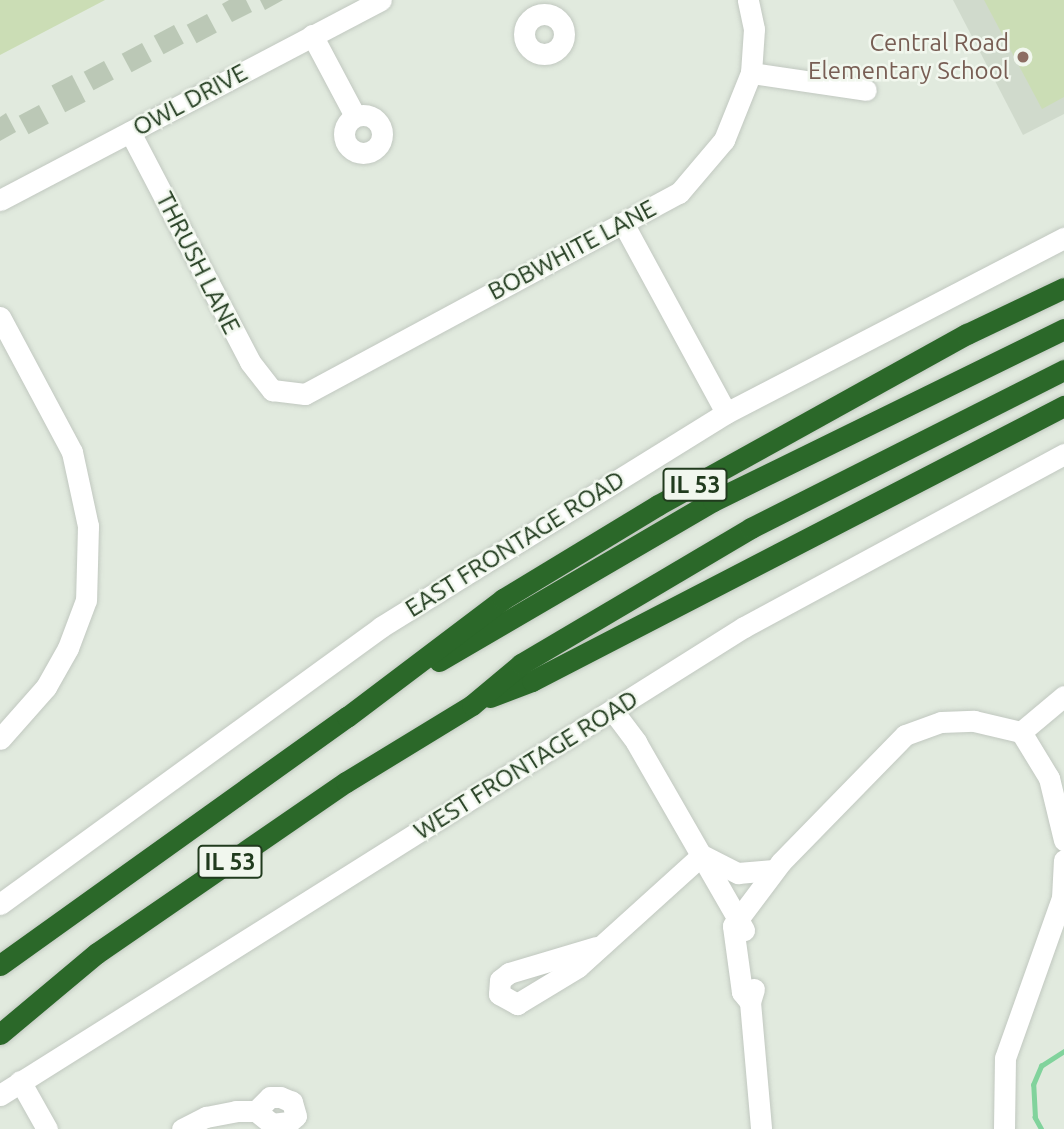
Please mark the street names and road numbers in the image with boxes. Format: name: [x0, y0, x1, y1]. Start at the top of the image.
street label: OWL DRIVE: [128, 58, 252, 142]
street label: THRUSH LANE: [150, 187, 246, 339]
street label: BOBWHITE LANE: [483, 194, 661, 306]
street label: EAST FRONTAGE ROAD: [400, 465, 630, 623]
road number: IL 53: [662, 466, 728, 505]
street label: WEST FRONTAGE ROAD: [409, 684, 643, 846]
road number: IL 53: [197, 842, 263, 882]

